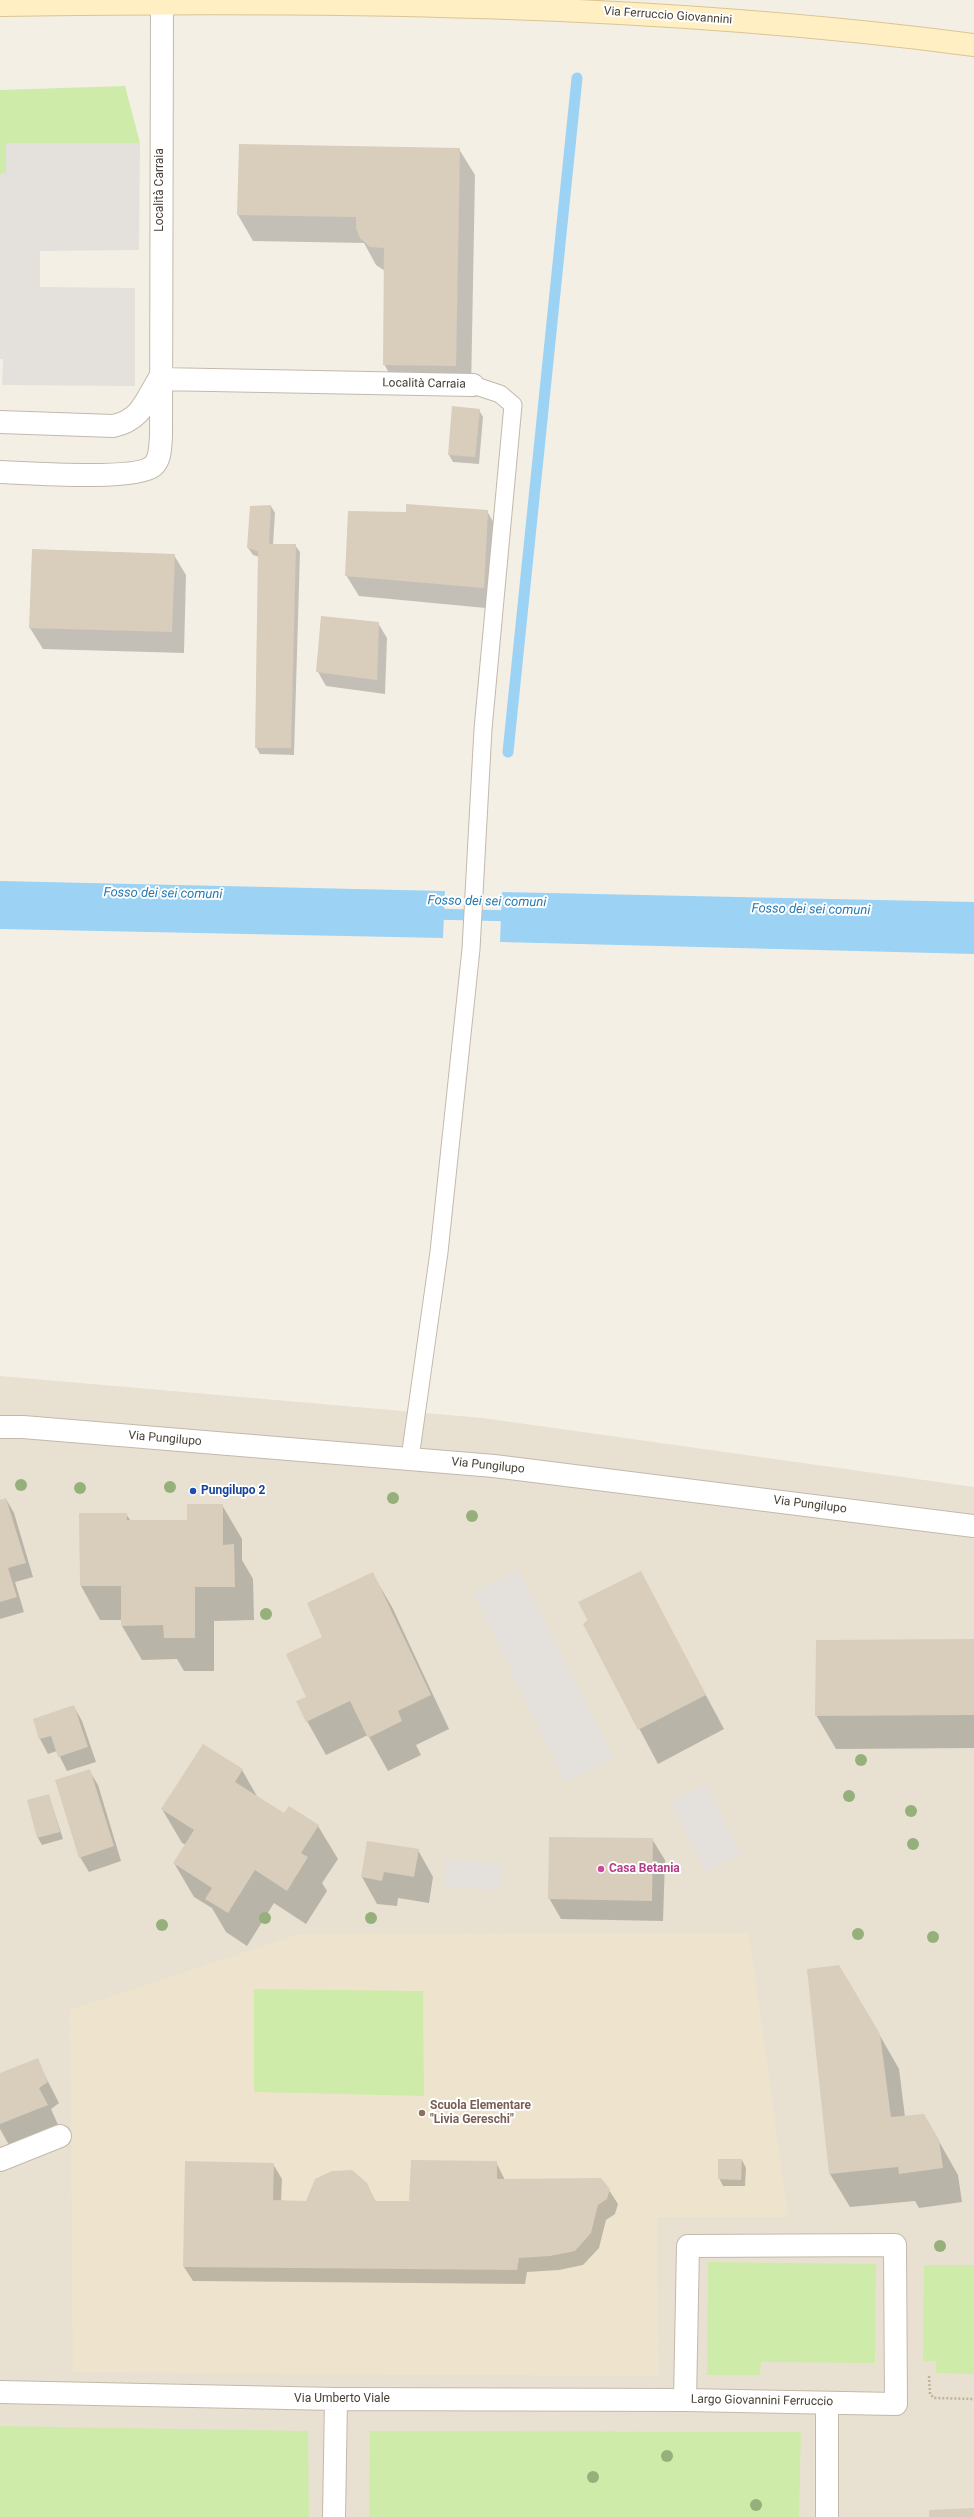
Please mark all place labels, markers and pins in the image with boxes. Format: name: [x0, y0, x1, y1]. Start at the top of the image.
place label: Pungilupo 2: [201, 1484, 266, 1498]
marker: Pungilupo 2: [188, 1486, 198, 1496]
place label: Casa Betania: [609, 1862, 680, 1876]
marker: Casa Betania: [596, 1864, 606, 1874]
place label: Scuola Elementare "Livia Gereschi": [430, 2099, 531, 2127]
marker: Scuola Elementare "Livia Gereschi": [417, 2108, 427, 2118]

